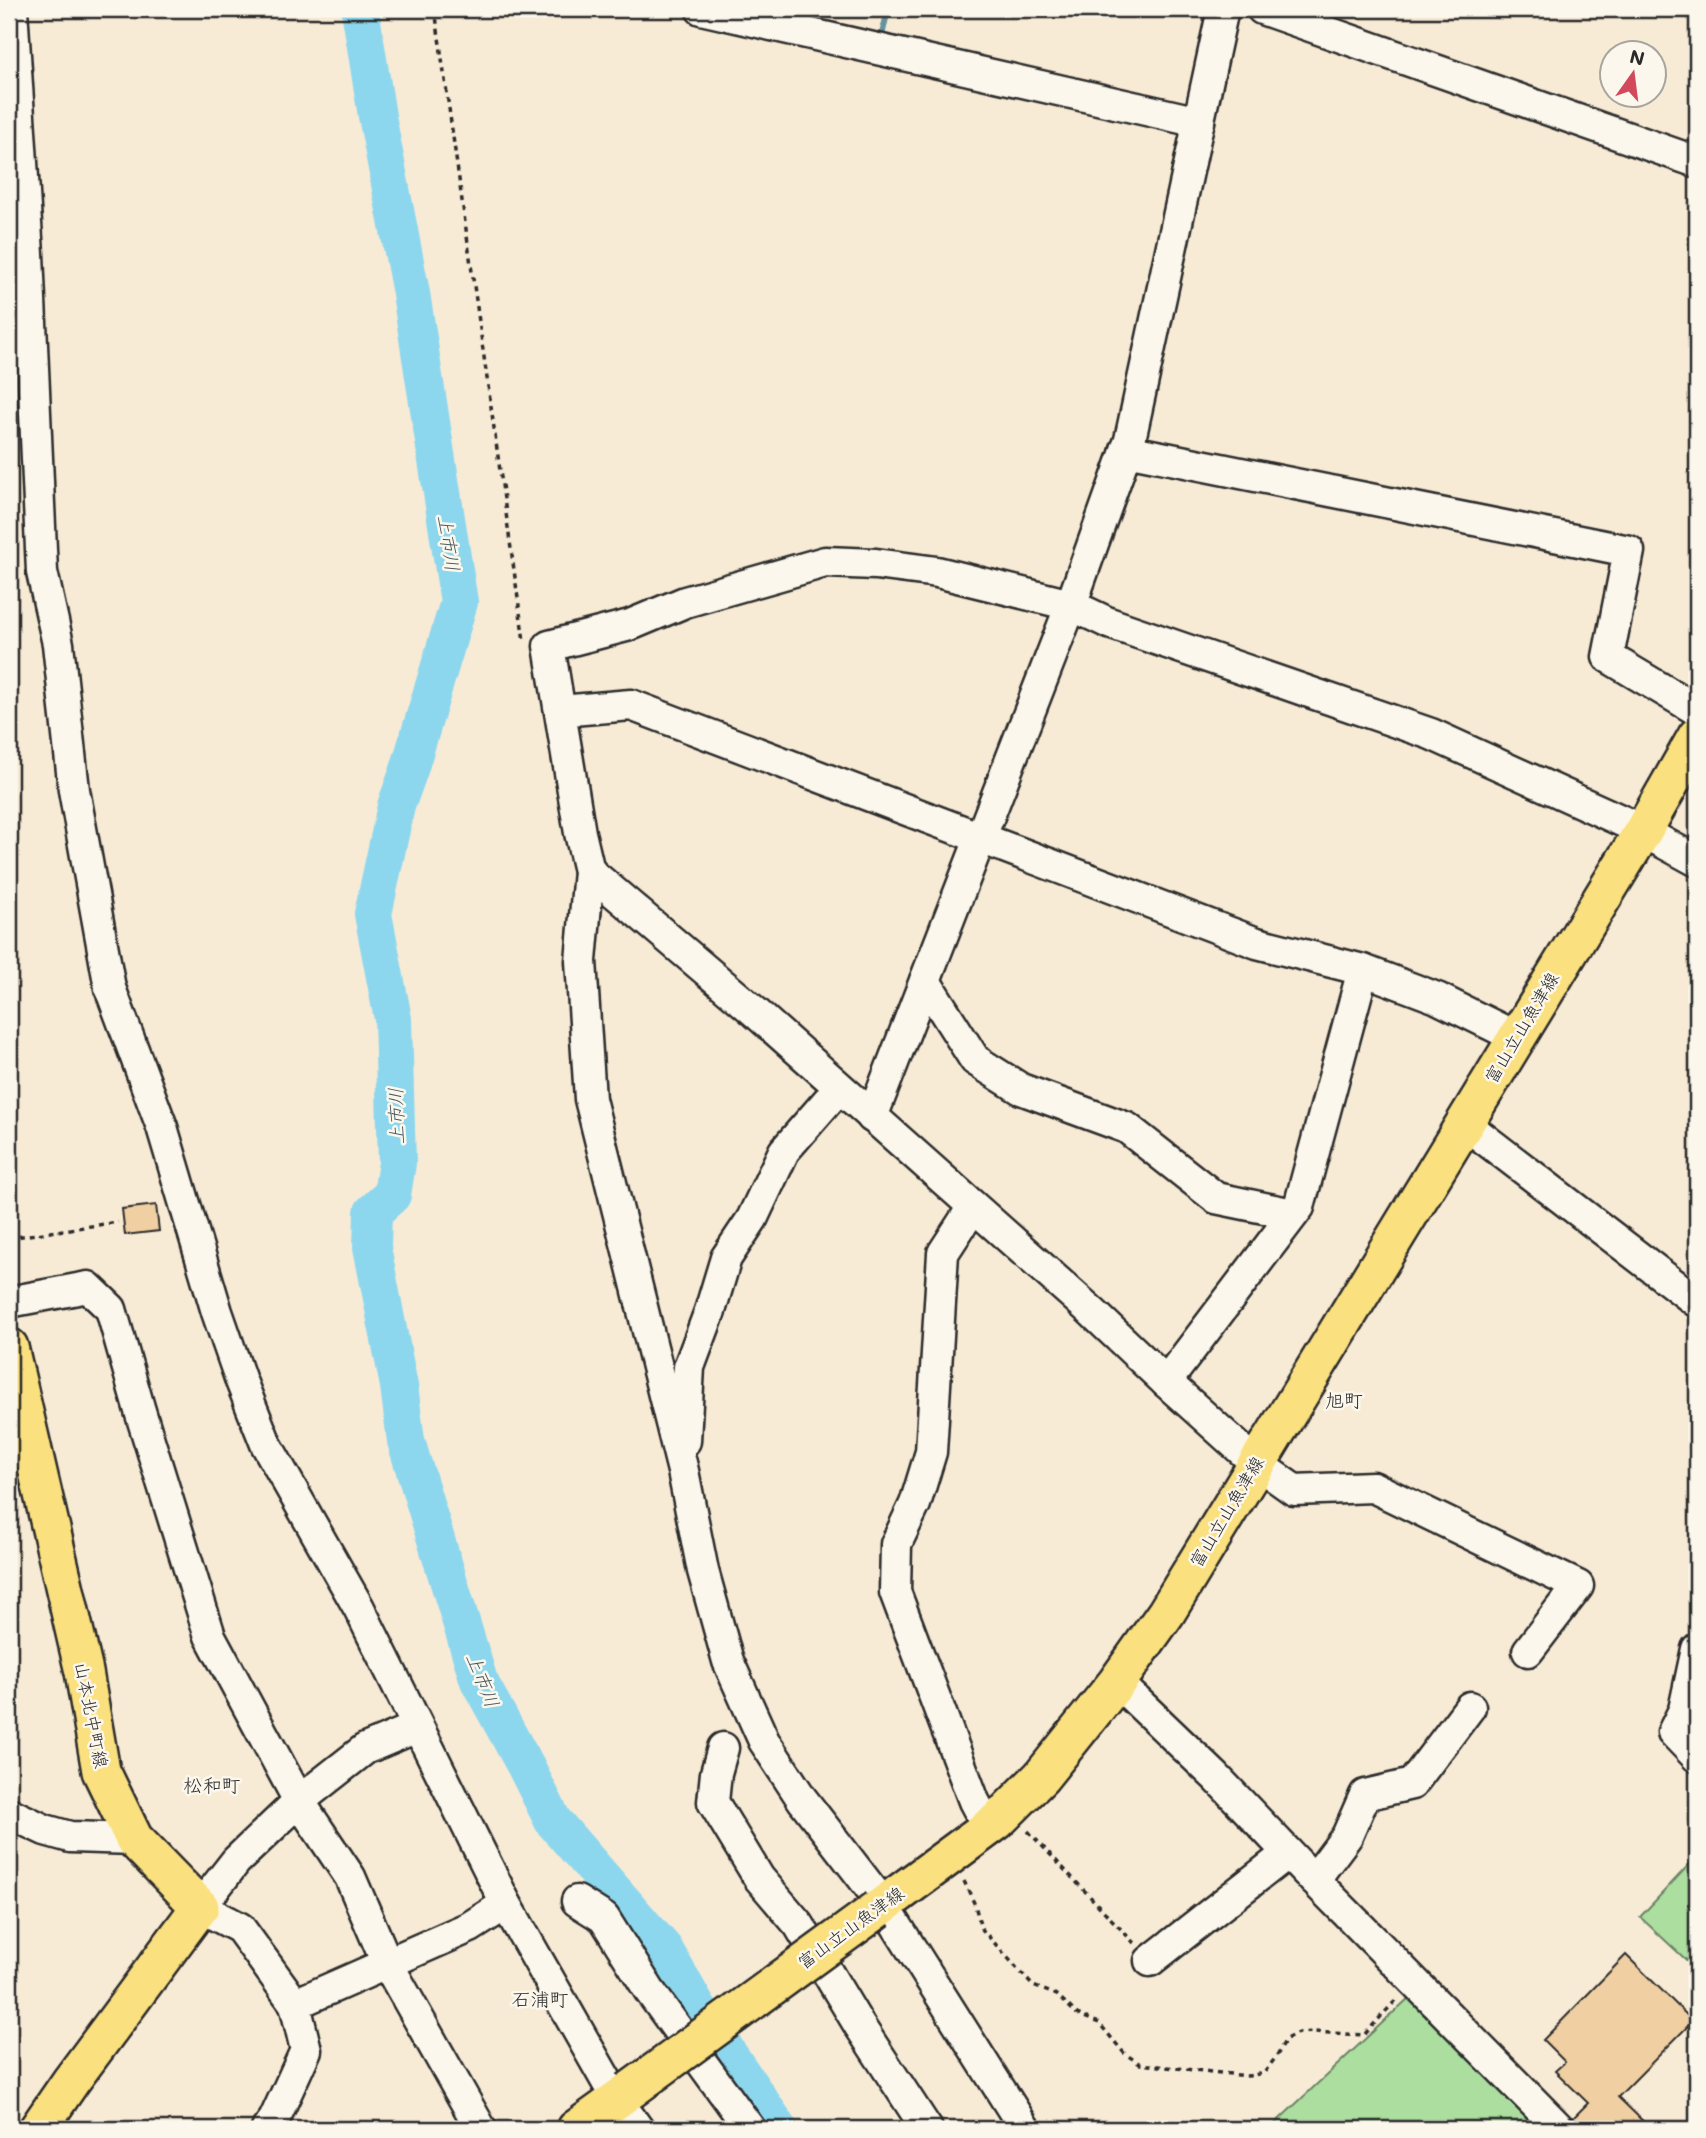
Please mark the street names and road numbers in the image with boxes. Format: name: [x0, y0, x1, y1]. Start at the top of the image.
street label: 富山立山魚津線: [1478, 967, 1564, 1088]
street label: 富山立山魚津線: [1183, 1451, 1269, 1572]
street label: 山本北中町線: [70, 1660, 114, 1770]
street label: 富山立山魚津線: [792, 1880, 908, 1974]

